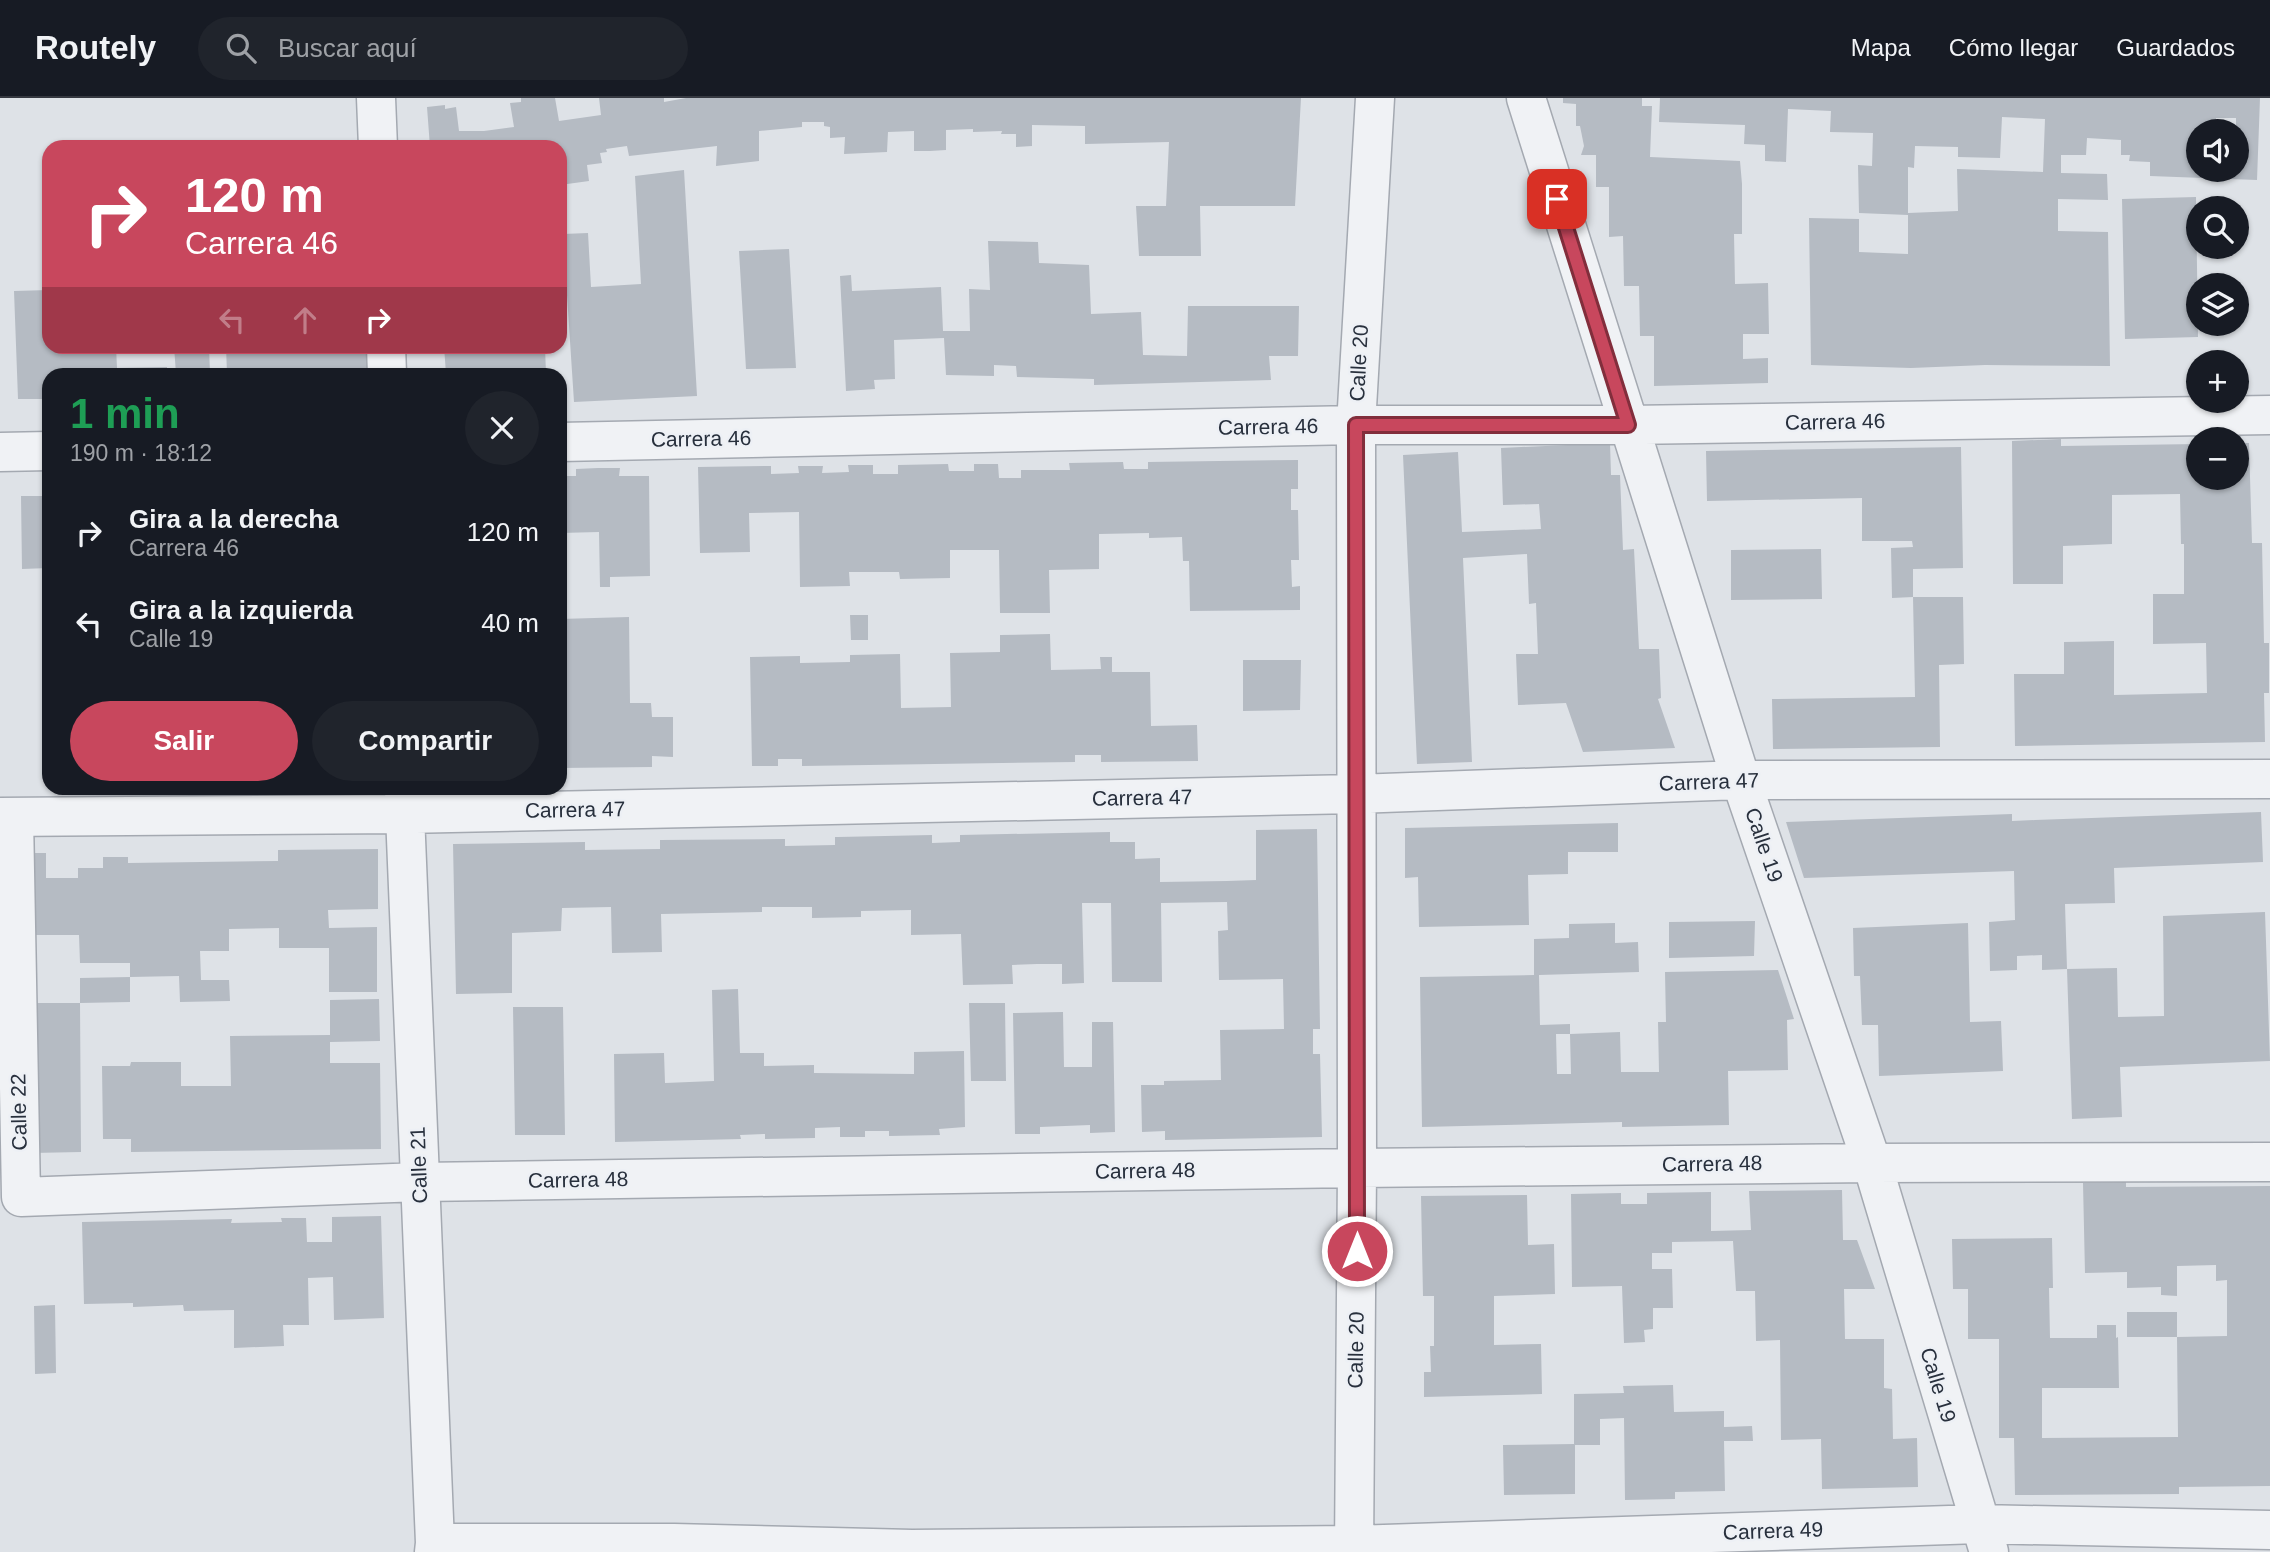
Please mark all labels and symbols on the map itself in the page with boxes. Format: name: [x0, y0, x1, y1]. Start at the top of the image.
pin: [1527, 169, 1587, 229]
street label: Calle 20: [1345, 324, 1372, 402]
street label: Carrera 46: [1785, 409, 1885, 434]
street label: Carrera 46: [1218, 414, 1318, 439]
street label: Carrera 46: [651, 426, 751, 451]
street label: Carrera 47: [1658, 768, 1760, 795]
street label: Carrera 47: [1092, 785, 1192, 810]
street label: Carrera 47: [525, 797, 625, 822]
street label: Calle 19: [1741, 805, 1788, 885]
street label: Calle 22: [6, 1073, 31, 1151]
street label: Calle 21: [406, 1126, 431, 1204]
street label: Carrera 48: [1662, 1151, 1762, 1176]
street label: Carrera 48: [1095, 1158, 1195, 1183]
street label: Carrera 48: [528, 1167, 628, 1192]
position arrow: [1320, 1214, 1394, 1288]
street label: Calle 20: [1343, 1311, 1368, 1389]
street label: Calle 19: [1916, 1345, 1961, 1425]
street label: Carrera 49: [1722, 1517, 1824, 1544]

